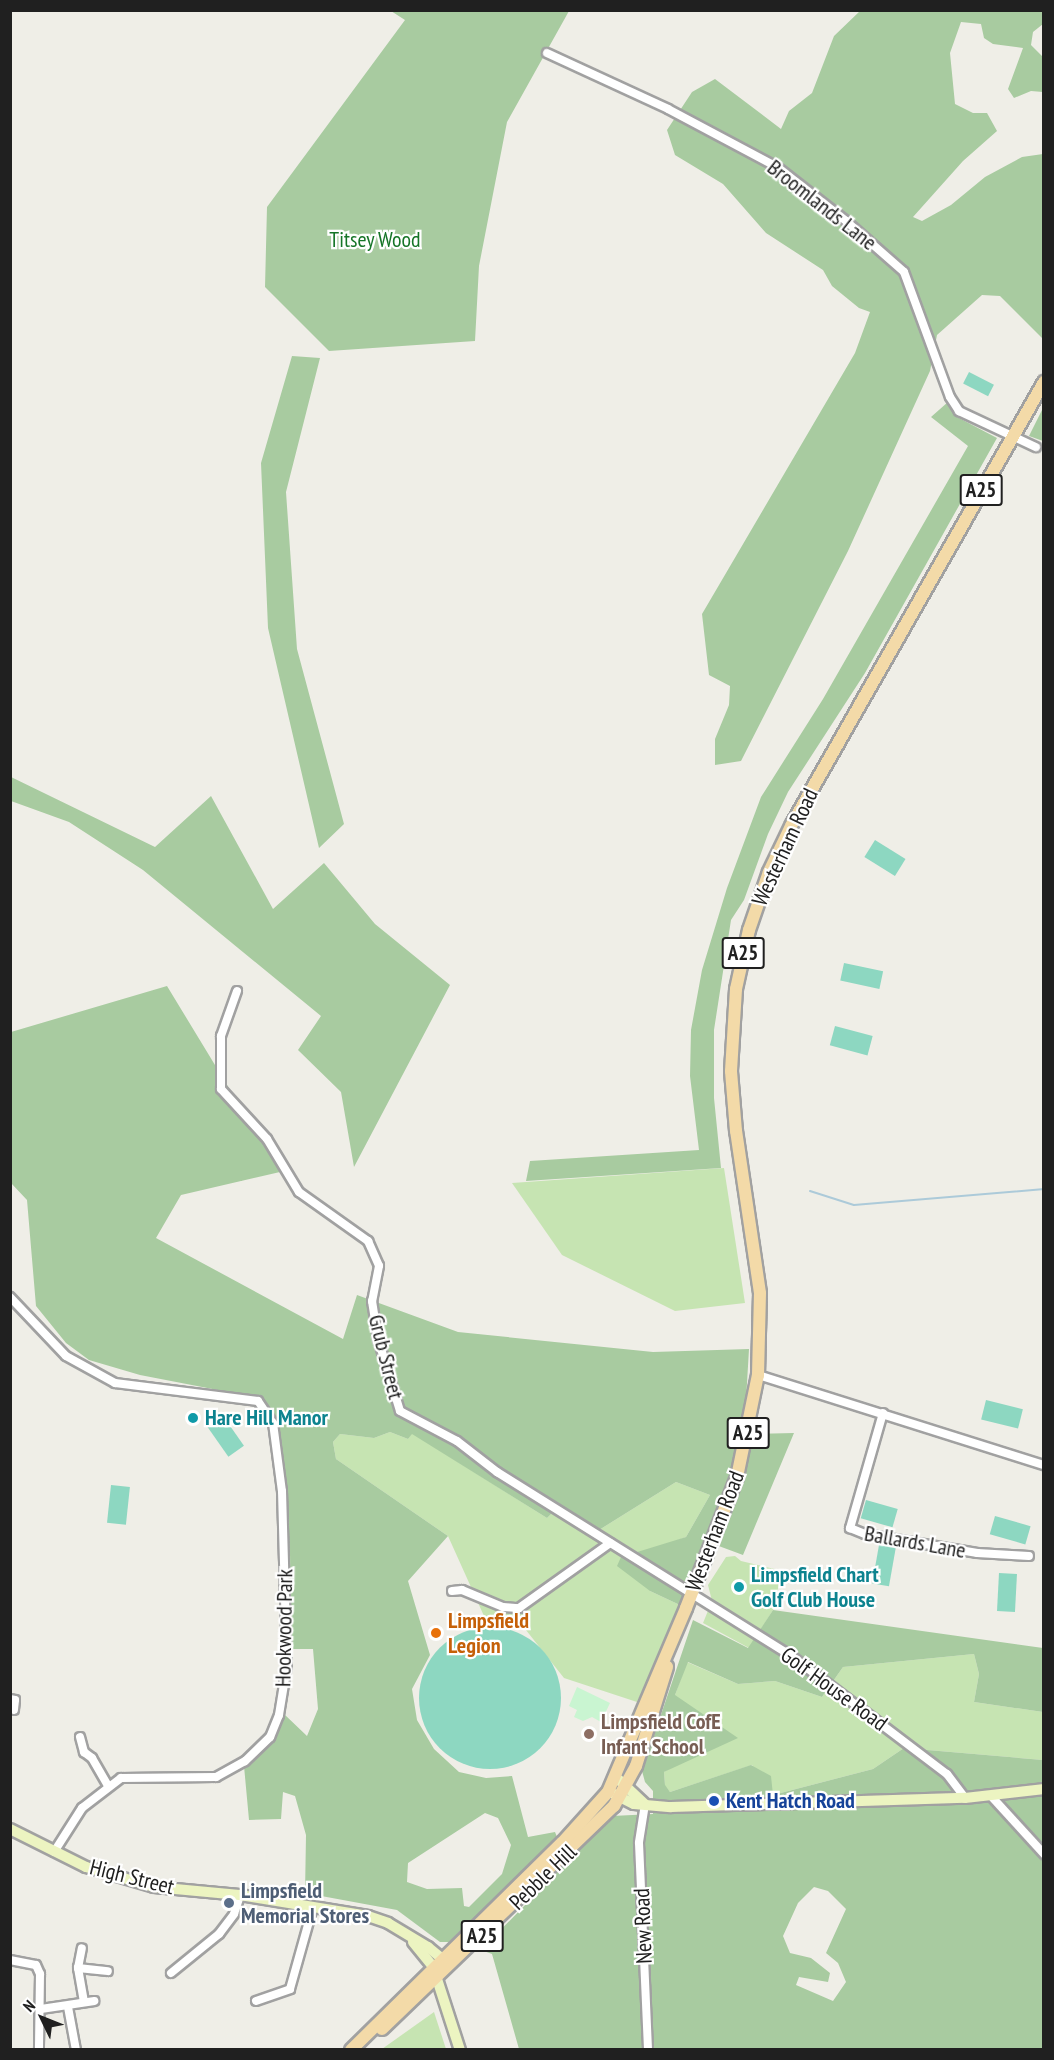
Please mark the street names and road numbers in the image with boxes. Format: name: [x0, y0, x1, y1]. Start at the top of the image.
street label: Broomlands Lane: [762, 154, 882, 256]
road number: A25: [958, 472, 1004, 508]
street label: Westerham Road: [746, 784, 824, 910]
road number: A25: [720, 935, 766, 971]
street label: Grub Street: [363, 1312, 409, 1402]
road number: A25: [726, 1415, 771, 1451]
street label: Westerham Road: [680, 1467, 750, 1595]
street label: Ballards Lane: [862, 1520, 968, 1564]
street label: Hookwood Park: [270, 1569, 298, 1687]
street label: Golf House Road: [776, 1641, 892, 1737]
street label: Pebble Hill: [504, 1839, 582, 1915]
street label: High Street: [87, 1854, 177, 1900]
street label: New Road: [628, 1888, 658, 1964]
road number: A25: [460, 1918, 504, 1954]

